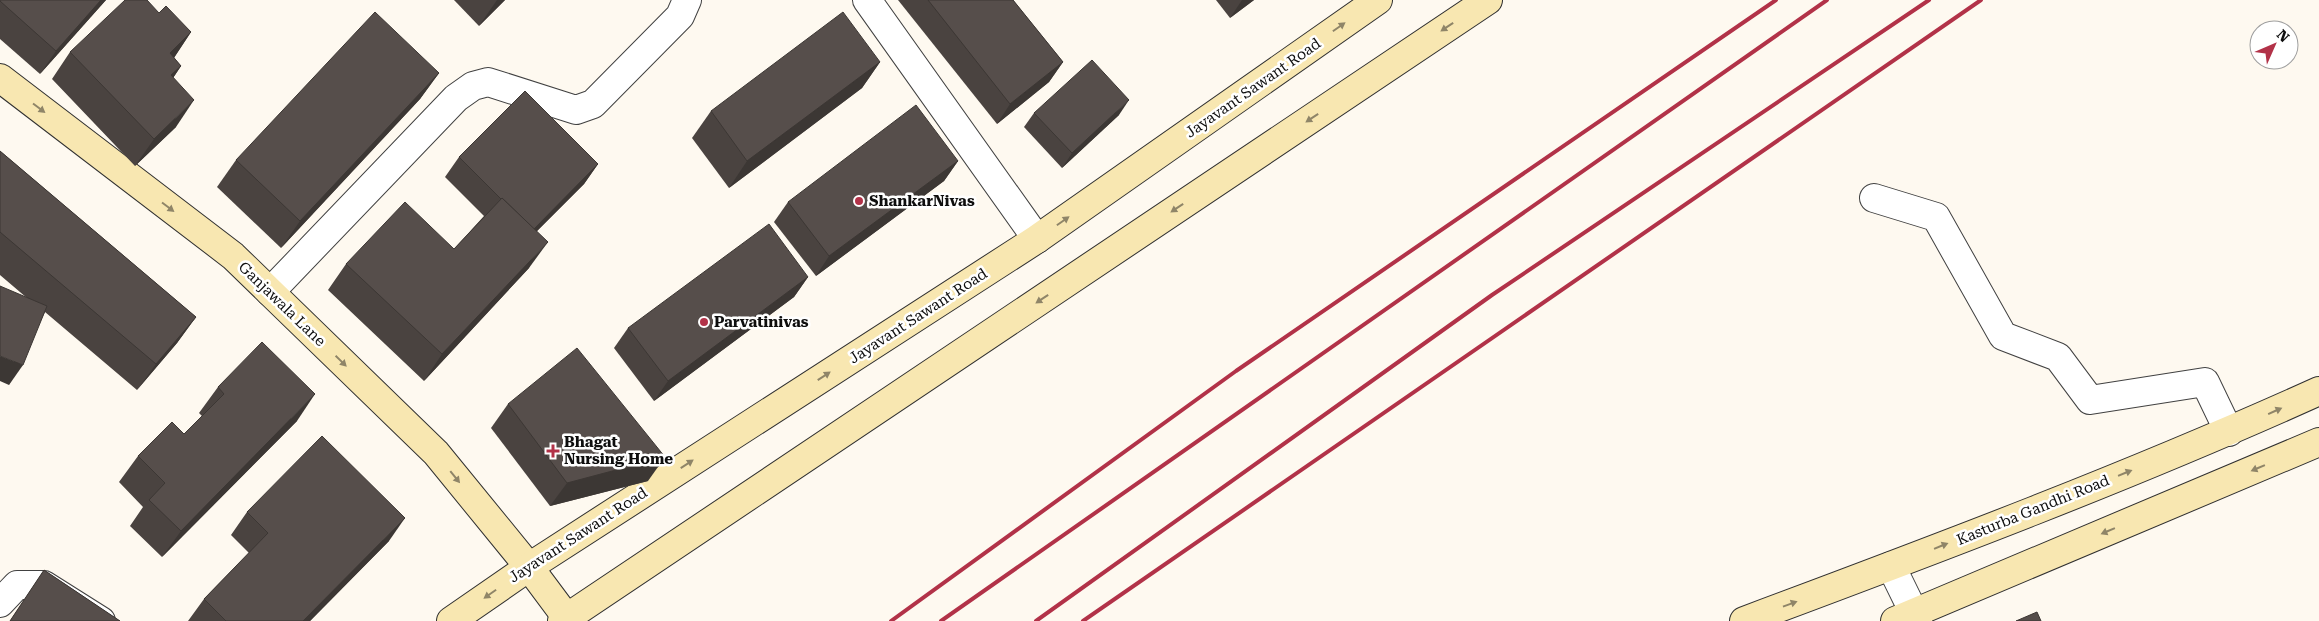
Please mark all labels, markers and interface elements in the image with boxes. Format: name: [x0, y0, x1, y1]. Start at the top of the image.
north arrow: [2249, 20, 2299, 70]
one-way arrow: [1332, 22, 1346, 32]
one-way arrow: [1440, 22, 1454, 32]
text: N: [2274, 26, 2293, 45]
street label: Jayavant Sawant Road: [1182, 34, 1325, 142]
one-way arrow: [32, 103, 46, 113]
one-way arrow: [1305, 113, 1319, 123]
place label: ShankarNivas: [869, 192, 975, 210]
marker: ShankarNivas: [853, 195, 865, 207]
one-way arrow: [161, 201, 174, 212]
one-way arrow: [1170, 203, 1184, 213]
one-way arrow: [1056, 216, 1070, 226]
street label: Ganjawala Lane: [235, 258, 329, 350]
street label: Jayavant Sawant Road: [845, 264, 991, 367]
one-way arrow: [1035, 294, 1049, 303]
place label: Parvatinivas: [714, 313, 809, 331]
marker: Parvatinivas: [698, 316, 710, 328]
one-way arrow: [335, 355, 347, 367]
one-way arrow: [817, 372, 830, 381]
one-way arrow: [2268, 407, 2282, 415]
place label: Bhagat Nursing Home: [564, 433, 673, 468]
marker: Bhagat Nursing Home: [546, 444, 560, 458]
one-way arrow: [681, 460, 694, 469]
one-way arrow: [2251, 464, 2265, 472]
one-way arrow: [2118, 469, 2133, 477]
one-way arrow: [449, 471, 460, 483]
street label: Kasturba Gandhi Road: [1954, 471, 2112, 549]
street label: Jayavant Sawant Road: [505, 483, 651, 586]
one-way arrow: [2101, 527, 2115, 535]
one-way arrow: [1934, 542, 1949, 549]
one-way arrow: [483, 589, 497, 599]
one-way arrow: [1782, 600, 1797, 607]

